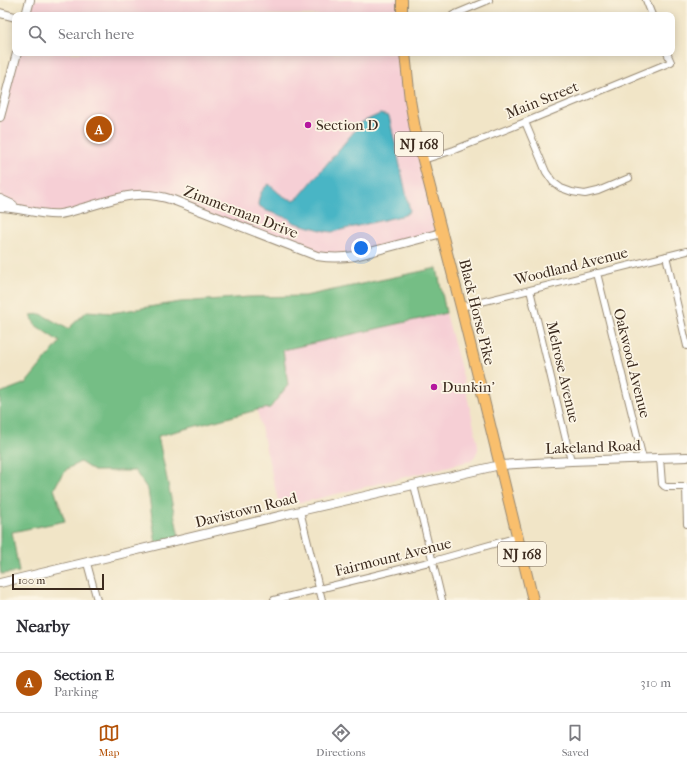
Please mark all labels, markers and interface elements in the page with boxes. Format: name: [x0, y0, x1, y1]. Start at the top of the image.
search box: [12, 12, 675, 56]
icon: search: [26, 23, 48, 45]
text: Search here: [58, 25, 134, 43]
street label: Main Street: [503, 77, 581, 123]
pin: A: [86, 114, 112, 144]
place label: Section D: [316, 116, 378, 134]
marker: Section D: [303, 120, 313, 130]
road number: NJ 168: [395, 132, 443, 156]
street label: Zimmerman Drive: [181, 182, 301, 242]
your location: [351, 238, 371, 258]
street label: Woodland Avenue: [511, 243, 630, 289]
street label: Black Horse Pike: [455, 257, 499, 367]
street label: Oakwood Avenue: [610, 306, 654, 420]
street label: Melrose Avenue: [543, 320, 584, 425]
place label: Dunkin': [442, 378, 495, 396]
marker: Dunkin': [429, 382, 439, 392]
street label: Lakeland Road: [545, 436, 642, 458]
street label: Davistown Road: [193, 488, 300, 531]
street label: Fairmount Avenue: [333, 534, 454, 580]
road number: NJ 168: [498, 542, 546, 566]
scale bar: [12, 572, 104, 591]
text: 100 m: [18, 574, 46, 587]
text: Nearby: [16, 616, 70, 636]
text: Section E: [54, 666, 114, 684]
text: A: [25, 675, 33, 690]
text: 310 m: [640, 675, 671, 690]
text: Parking: [54, 684, 98, 699]
tab: Map: [98, 722, 120, 759]
tab: Directions: [316, 722, 366, 759]
tab: Saved: [562, 722, 589, 759]

